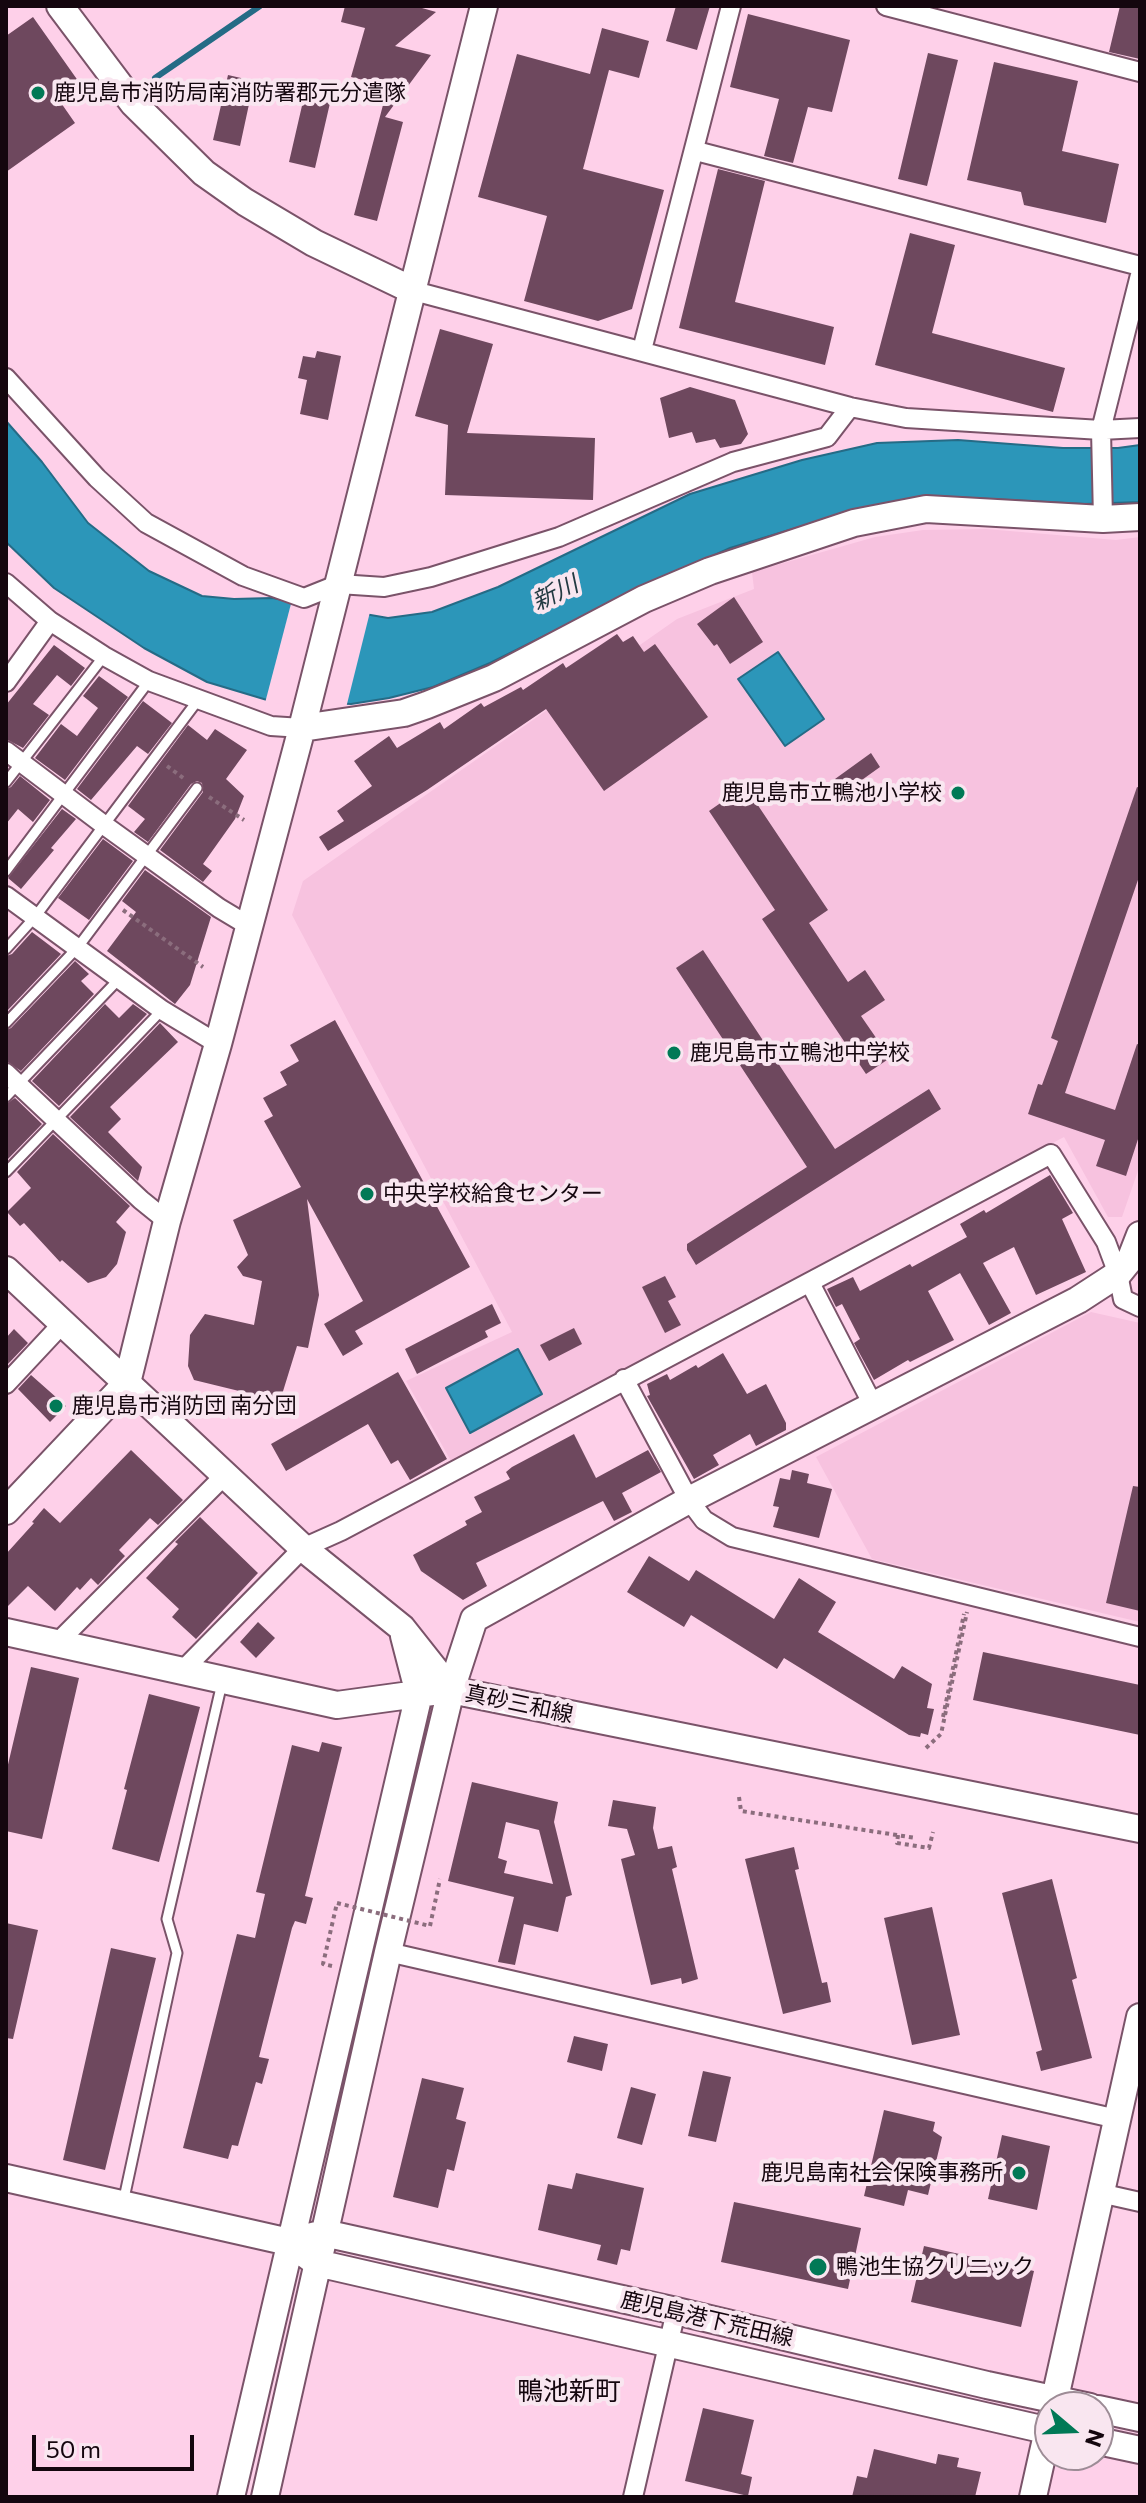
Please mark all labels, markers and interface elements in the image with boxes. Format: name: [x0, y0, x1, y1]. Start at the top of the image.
place label: 鹿児島市消防局南消防署郡元分遣隊: [54, 80, 406, 106]
marker: 鹿児島市消防局南消防署郡元分遣隊: [29, 84, 47, 102]
water label: 新川: [527, 570, 583, 616]
place label: 鹿児島市立鴨池小学校: [722, 780, 942, 806]
marker: 鹿児島市立鴨池小学校: [949, 784, 967, 802]
place label: 鹿児島市立鴨池中学校: [690, 1040, 910, 1066]
marker: 鹿児島市立鴨池中学校: [665, 1044, 683, 1062]
place label: 中央学校給食センター: [383, 1181, 603, 1207]
marker: 中央学校給食センター: [358, 1185, 376, 1203]
place label: 鹿児島市消防団 南分団: [72, 1393, 296, 1419]
marker: 鹿児島市消防団 南分団: [47, 1397, 65, 1415]
street label: 真砂三和線: [462, 1680, 576, 1728]
place label: 鹿児島南社会保険事務所: [761, 2160, 1003, 2186]
marker: 鹿児島南社会保険事務所: [1010, 2164, 1028, 2182]
place label: 鴨池生協クリニック: [836, 2254, 1034, 2280]
marker: 鴨池生協クリニック: [807, 2256, 829, 2278]
street label: 鹿児島港下荒田線: [618, 2286, 796, 2352]
district label: 鴨池新町: [517, 2375, 621, 2407]
north arrow: [1034, 2391, 1114, 2471]
scale bar: [36, 2419, 198, 2469]
text: N: [1080, 2426, 1111, 2451]
text: 50 m: [46, 2434, 101, 2463]

